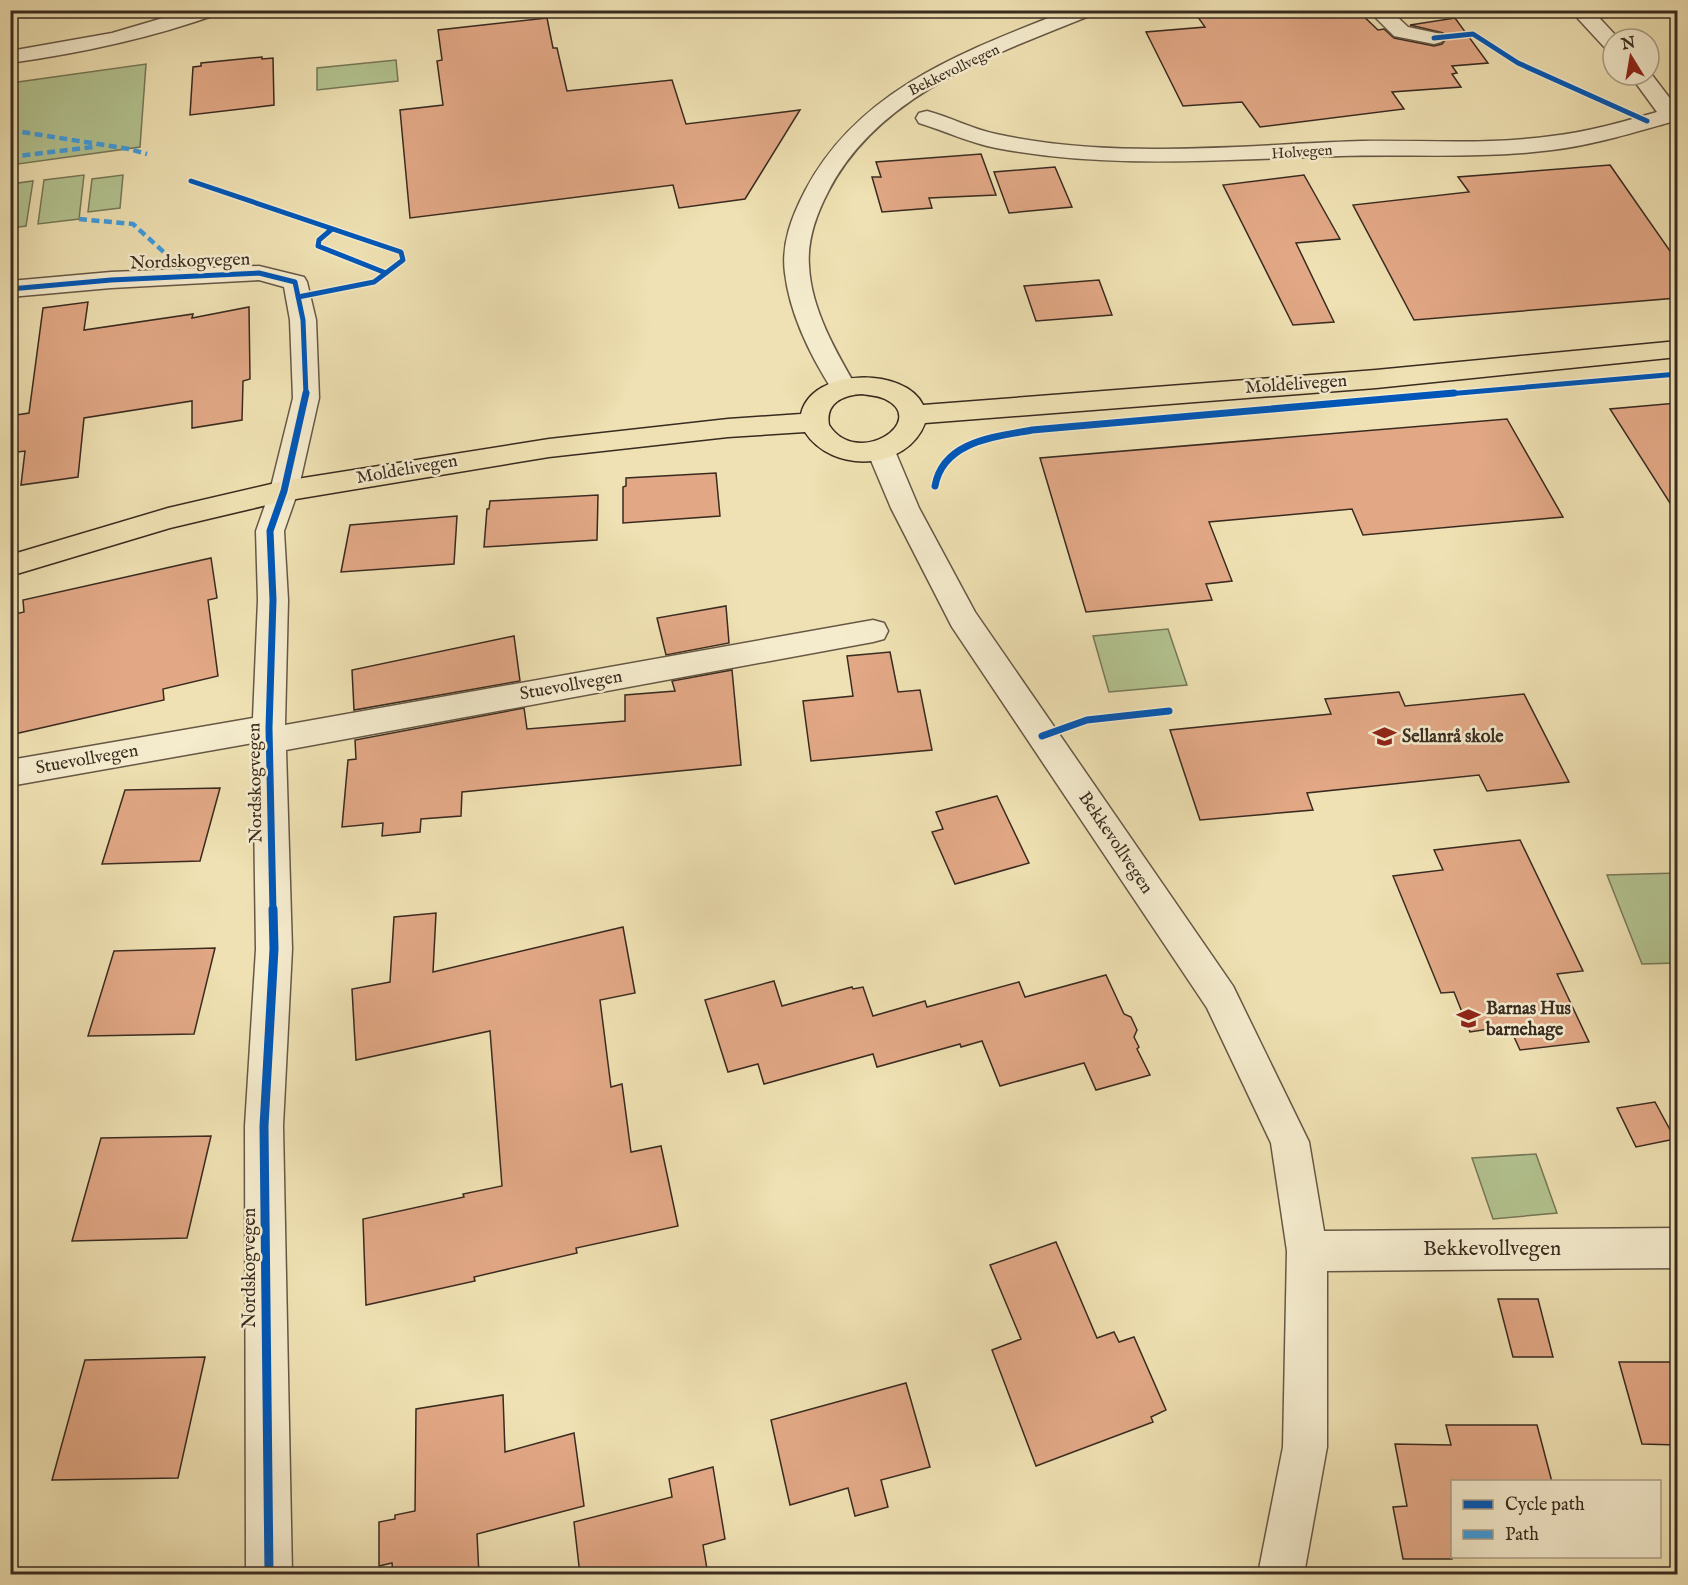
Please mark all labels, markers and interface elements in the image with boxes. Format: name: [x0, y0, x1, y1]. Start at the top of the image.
north arrow: [1601, 27, 1661, 87]
text: N: [1619, 33, 1637, 56]
street label: Bekkevollvegen: [905, 40, 1003, 100]
street label: Holvegen: [1271, 140, 1333, 164]
street label: Nordskogvegen: [129, 248, 251, 276]
street label: Moldelivegen: [1244, 370, 1348, 400]
street label: Moldelivegen: [355, 450, 460, 490]
street label: Stuevollvegen: [518, 666, 625, 706]
street label: Nordskogvegen: [243, 722, 269, 843]
school or university icon: Sellanrå skole: [1371, 724, 1397, 750]
place label: Sellanrå skole: [1402, 726, 1504, 749]
street label: Stuevollvegen: [34, 740, 141, 780]
street label: Bekkevollvegen: [1072, 787, 1158, 899]
place label: Barnas Hus barnehage: [1485, 998, 1571, 1042]
school or university icon: Barnas Hus barnehage: [1455, 1006, 1481, 1032]
street label: Nordskogvegen: [239, 1207, 262, 1328]
street label: Bekkevollvegen: [1423, 1236, 1561, 1263]
legend: [1451, 1480, 1661, 1558]
text: Cycle path: [1505, 1494, 1585, 1517]
text: Path: [1505, 1524, 1539, 1547]

